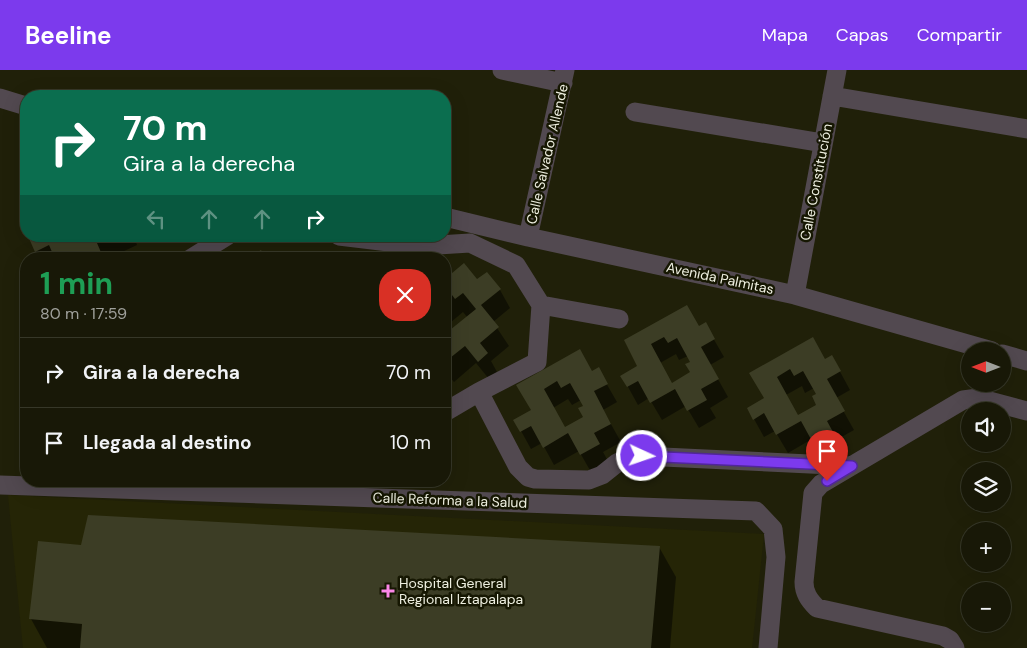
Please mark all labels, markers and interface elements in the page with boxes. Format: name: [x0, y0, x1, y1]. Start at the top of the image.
text: Beeline: [25, 20, 111, 51]
text: Mapa: [762, 23, 808, 47]
text: Capas: [836, 23, 889, 47]
text: Compartir: [917, 23, 1002, 47]
street label: Calle Salvador Allende: [522, 82, 572, 226]
text: 70 m: [123, 105, 207, 151]
icon: right: [40, 110, 105, 175]
street label: Calle Constitución: [796, 122, 836, 242]
text: Gira a la derecha: [123, 149, 295, 178]
icon: left: [142, 205, 170, 233]
icon: ahead: [195, 205, 223, 233]
icon: ahead: [248, 205, 276, 233]
icon: right: [301, 205, 329, 233]
street label: Avenida Palmitas: [665, 258, 775, 298]
text: 1 min: [40, 264, 113, 303]
button: close: [379, 269, 431, 321]
text: 80 m · 17:59: [40, 303, 127, 324]
north arrow: [961, 342, 1011, 392]
map controls: [961, 342, 1011, 632]
icon: right: [40, 359, 68, 387]
text: Gira a la derecha: [83, 360, 240, 385]
text: 70 m: [386, 360, 431, 385]
button: sound: [961, 402, 1011, 452]
icon: arrive: [40, 429, 68, 457]
position arrow: [615, 429, 667, 481]
text: Llegada al destino: [83, 430, 252, 455]
text: 10 m: [390, 430, 431, 455]
pin: [806, 430, 848, 481]
icon: arrive: [813, 437, 841, 465]
button: layers: [961, 462, 1011, 512]
street label: Calle Reforma a la Salud: [372, 488, 528, 512]
button: +: [961, 522, 1011, 572]
place label: Hospital General Regional Iztapalapa: [399, 574, 523, 608]
button: −: [961, 582, 1011, 632]
marker: Hospital General Regional Iztapalapa: [381, 584, 395, 598]

